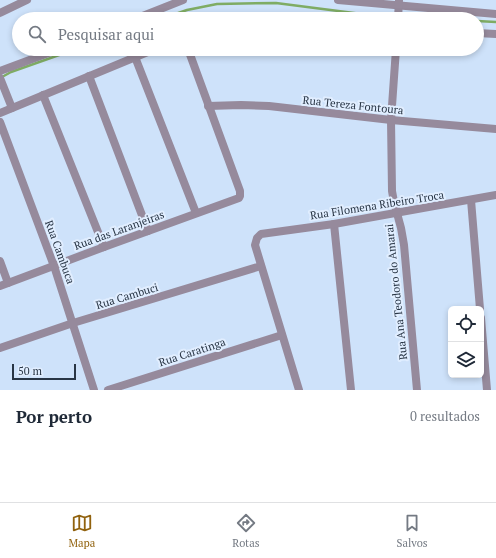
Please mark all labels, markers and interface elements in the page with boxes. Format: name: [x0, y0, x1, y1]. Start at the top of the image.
search box: [12, 12, 484, 56]
icon: search: [26, 23, 48, 45]
text: Pesquisar aqui: [58, 24, 154, 44]
street label: Rua Tereza Fontoura: [302, 93, 405, 117]
street label: Rua Filomena Ribeiro Troca: [309, 187, 446, 223]
street label: Rua das Laranjeiras: [72, 207, 166, 253]
street label: Rua Cambuca: [42, 218, 78, 286]
street label: Rua Ana Teodoro do Amarai: [382, 223, 410, 361]
street label: Rua Cambuci: [94, 280, 160, 312]
map controls: [448, 306, 484, 378]
button: locate: [448, 306, 484, 342]
street label: Rua Caratinga: [157, 335, 228, 369]
button: layers: [448, 342, 484, 378]
scale bar: [12, 362, 76, 381]
text: 50 m: [18, 364, 42, 378]
text: Por perto: [16, 405, 92, 428]
text: 0 resultados: [410, 407, 480, 425]
tab: Mapa: [68, 512, 95, 550]
tab: Rotas: [232, 512, 260, 550]
tab: Salvos: [397, 512, 428, 550]

